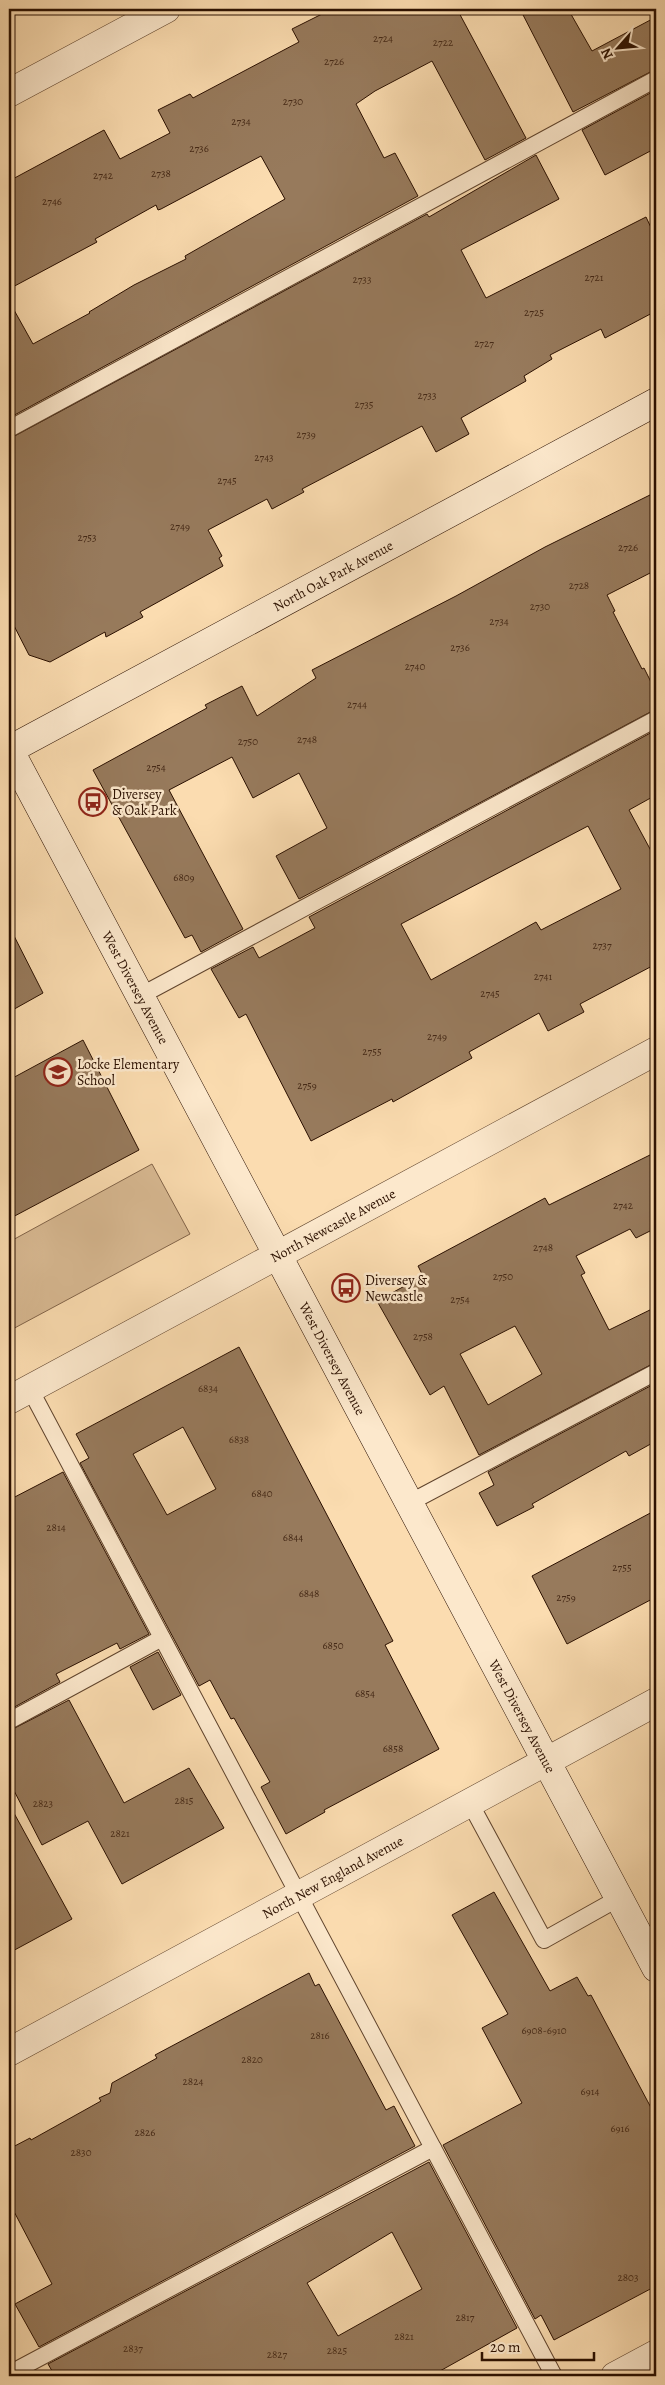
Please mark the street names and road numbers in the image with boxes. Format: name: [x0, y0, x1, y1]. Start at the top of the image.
street label: North Oak Park Avenue: [270, 536, 397, 616]
street label: West Diversey Avenue: [97, 927, 173, 1047]
street label: North Newcastle Avenue: [267, 1184, 399, 1267]
street label: West Diversey Avenue: [294, 1298, 370, 1418]
street label: West Diversey Avenue: [484, 1655, 560, 1776]
street label: North New England Avenue: [259, 1831, 407, 1923]

